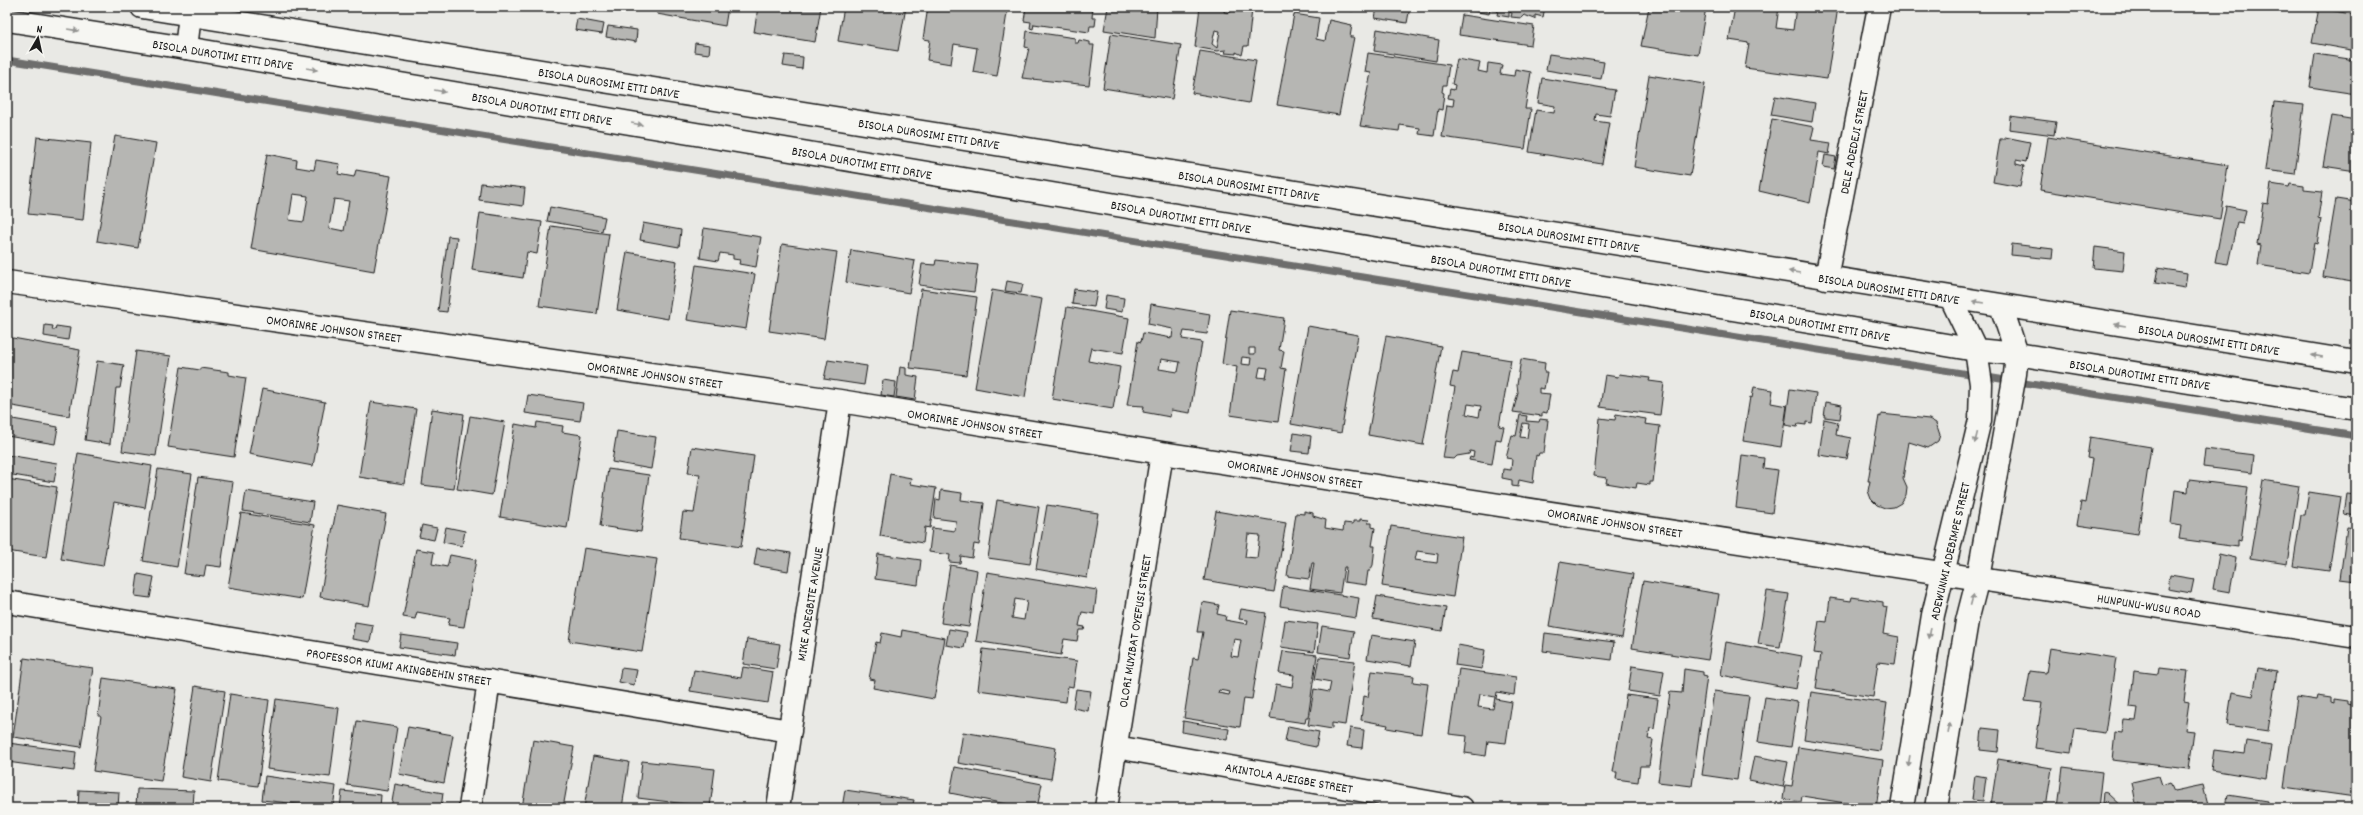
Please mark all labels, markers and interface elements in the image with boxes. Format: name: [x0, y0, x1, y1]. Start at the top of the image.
north arrow: [18, 18, 58, 58]
text: N: [35, 22, 44, 39]
one-way arrow: [67, 27, 79, 33]
street label: BISOLA DUROTIMI ETTI DRIVE: [151, 36, 294, 77]
street label: BISOLA DUROSIMI ETTI DRIVE: [537, 64, 681, 105]
one-way arrow: [306, 66, 318, 72]
one-way arrow: [434, 88, 446, 94]
street label: BISOLA DUROTIMI ETTI DRIVE: [470, 89, 613, 132]
street label: DELE ADEDEJI STREET: [1836, 89, 1875, 196]
street label: BISOLA DUROSIMI ETTI DRIVE: [857, 115, 1001, 156]
one-way arrow: [631, 121, 643, 127]
street label: BISOLA DUROTIMI ETTI DRIVE: [790, 143, 933, 186]
street label: BISOLA DUROSIMI ETTI DRIVE: [1177, 167, 1321, 208]
street label: BISOLA DUROTIMI ETTI DRIVE: [1109, 197, 1252, 240]
street label: BISOLA DUROSIMI ETTI DRIVE: [1497, 218, 1641, 259]
street label: BISOLA DUROTIMI ETTI DRIVE: [1429, 251, 1572, 294]
one-way arrow: [1788, 269, 1800, 275]
street label: BISOLA DUROSIMI ETTI DRIVE: [1817, 270, 1961, 311]
one-way arrow: [1972, 299, 1984, 305]
street label: BISOLA DUROTIMI ETTI DRIVE: [1748, 305, 1891, 348]
street label: OMORINRE JOHNSON STREET: [265, 312, 403, 349]
one-way arrow: [2114, 321, 2126, 327]
street label: BISOLA DUROSIMI ETTI DRIVE: [2137, 321, 2281, 362]
one-way arrow: [2311, 353, 2324, 359]
street label: BISOLA DUROTIMI ETTI DRIVE: [2068, 356, 2211, 397]
street label: OMORINRE JOHNSON STREET: [586, 358, 724, 395]
street label: OMORINRE JOHNSON STREET: [906, 405, 1044, 446]
one-way arrow: [1972, 432, 1978, 445]
street label: OMORINRE JOHNSON STREET: [1226, 455, 1364, 496]
street label: ADEWUNMI ADEBIMPE STREET: [1926, 481, 1977, 622]
street label: OMORINRE JOHNSON STREET: [1546, 504, 1684, 545]
street label: MIKE ADEGBITE AVENUE: [793, 546, 830, 663]
street label: OLORI MUYIBAT OYEFUSI STREET: [1115, 553, 1158, 709]
street label: HUNPUNU-WUSU ROAD: [2095, 590, 2202, 625]
one-way arrow: [1969, 594, 1975, 606]
one-way arrow: [1927, 627, 1933, 639]
street label: PROFESSOR KIUMI AKINGBEHIN STREET: [305, 644, 492, 692]
one-way arrow: [1946, 722, 1952, 734]
one-way arrow: [1906, 755, 1912, 768]
street label: AKINTOLA AJEIGBE STREET: [1223, 759, 1354, 800]

